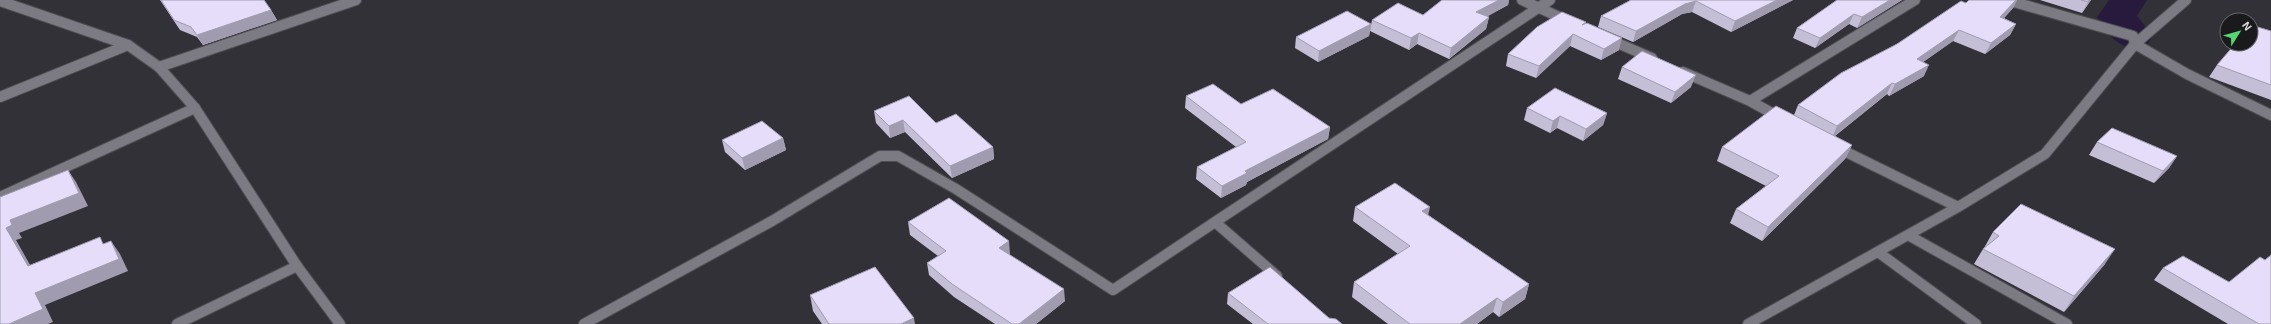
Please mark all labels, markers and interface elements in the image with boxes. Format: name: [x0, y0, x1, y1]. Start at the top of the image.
north arrow: [2219, 12, 2259, 52]
text: N: [2240, 19, 2255, 33]

